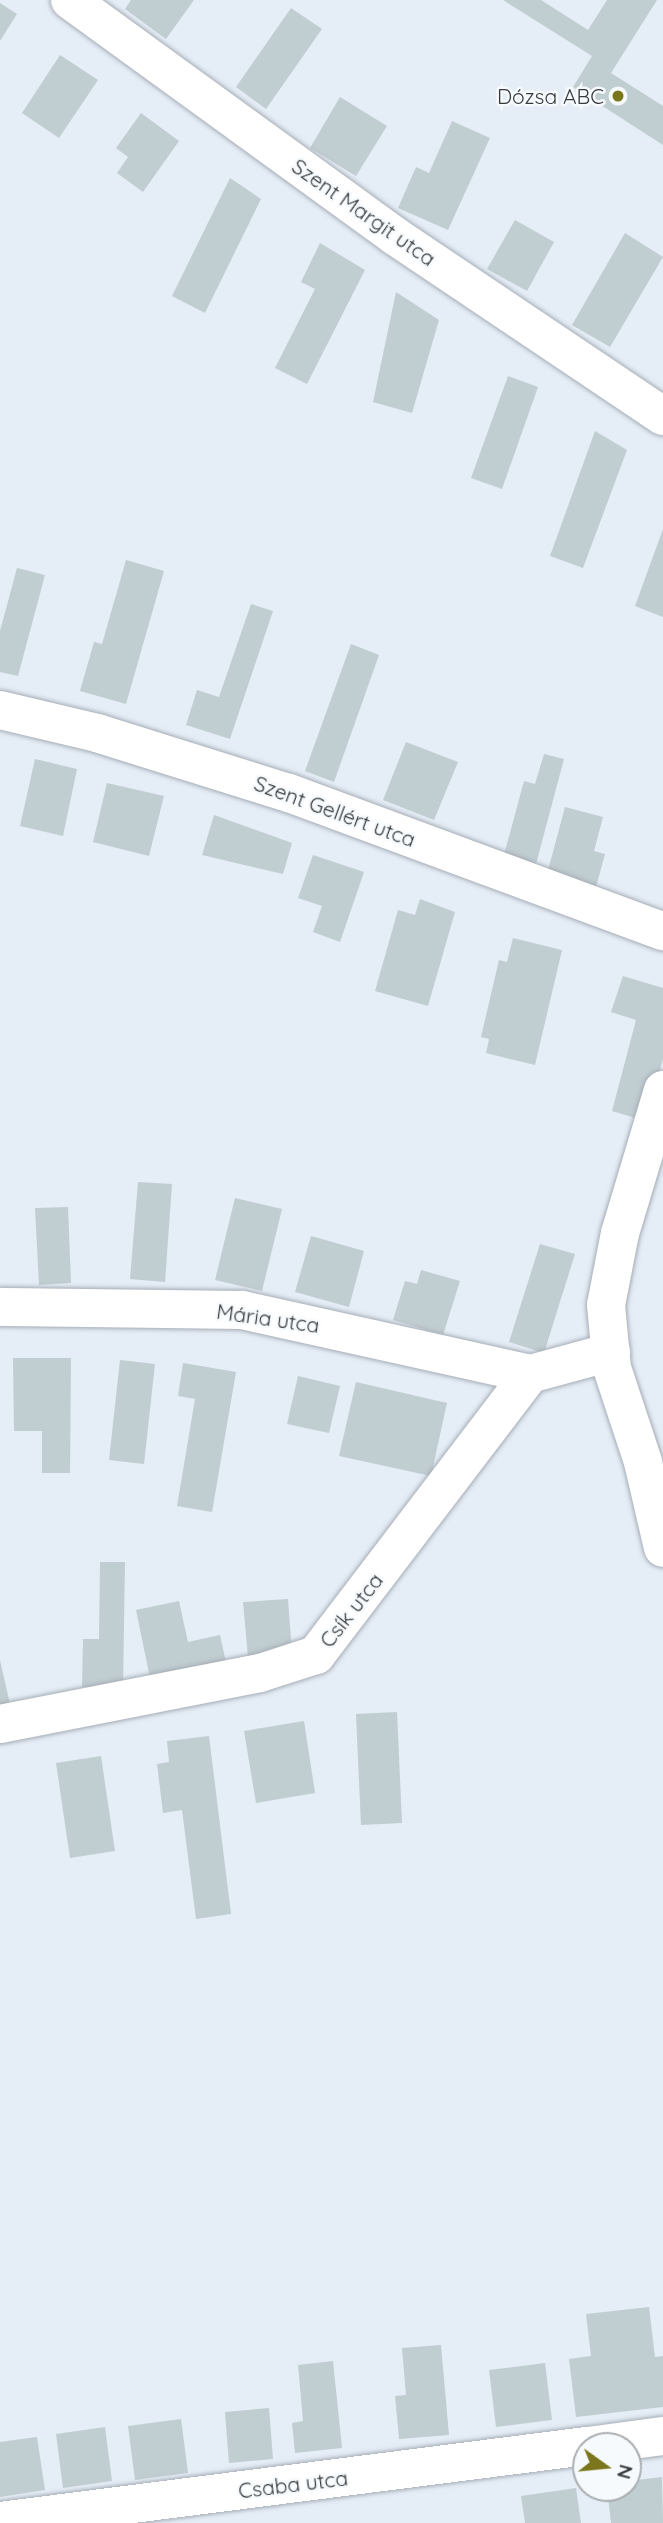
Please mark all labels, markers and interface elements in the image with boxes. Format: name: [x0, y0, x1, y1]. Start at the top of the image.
place label: Dózsa ABC: [497, 83, 604, 109]
marker: Dózsa ABC: [610, 88, 626, 104]
street label: Szent Margit utca: [287, 153, 441, 271]
street label: Szent Gellért utca: [251, 770, 419, 852]
street label: Mária utca: [215, 1298, 321, 1338]
street label: Csík utca: [314, 1568, 388, 1652]
north arrow: [572, 2432, 642, 2502]
text: N: [612, 2462, 639, 2482]
street label: Csaba utca: [237, 2465, 349, 2503]

